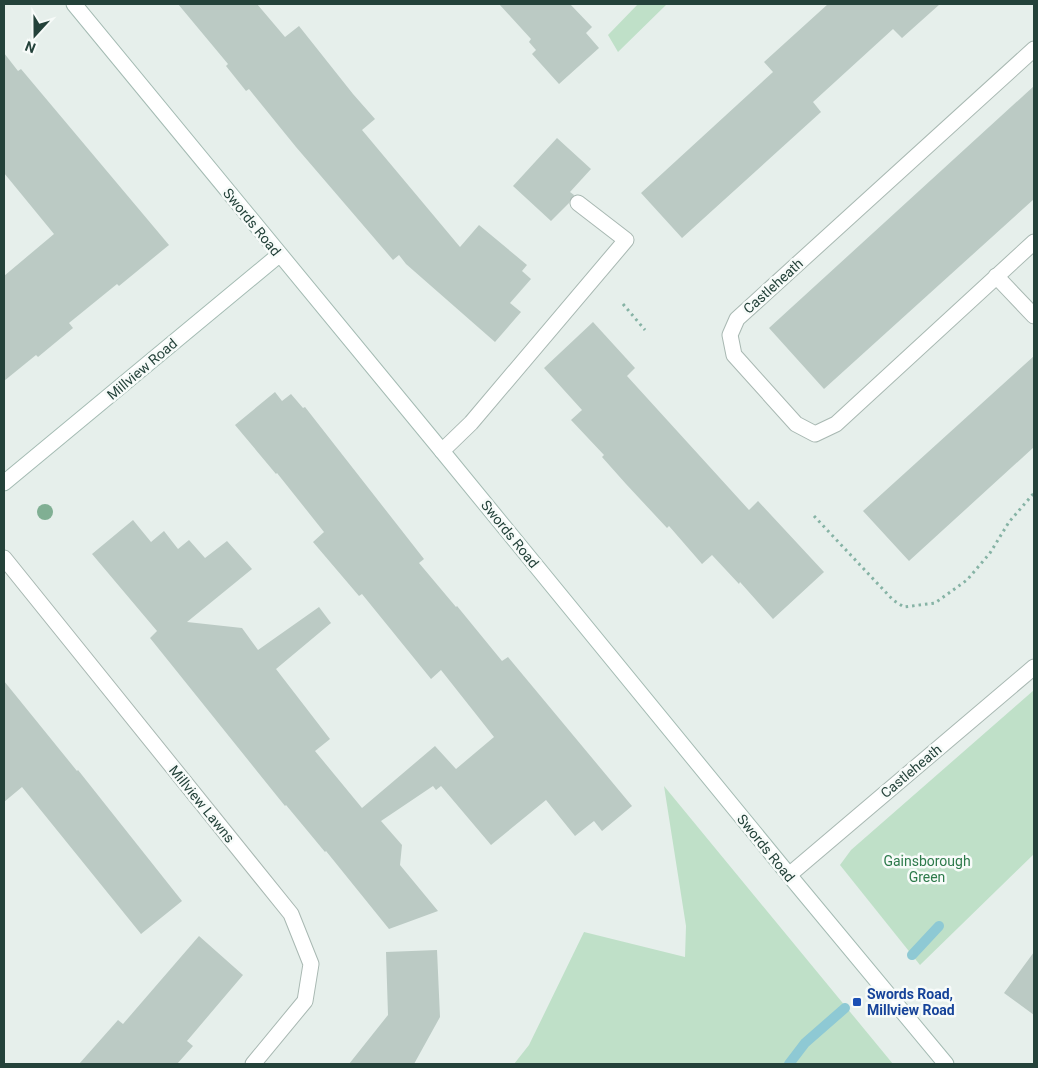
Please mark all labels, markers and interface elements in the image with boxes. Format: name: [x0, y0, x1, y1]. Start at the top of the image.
north arrow: [10, 10, 60, 60]
text: N: [23, 38, 38, 56]
street label: Swords Road: [220, 185, 284, 259]
street label: Castleheath: [740, 255, 806, 317]
street label: Millview Road: [104, 335, 180, 403]
street label: Swords Road: [478, 497, 542, 571]
street label: Castleheath: [877, 741, 945, 801]
street label: Millview Lawns: [166, 762, 238, 846]
street label: Swords Road: [734, 811, 798, 885]
park label: Gainsborough Green: [883, 853, 971, 885]
place label: Swords Road, Millview Road: [867, 986, 955, 1018]
marker: Swords Road, Millview Road: [851, 996, 863, 1008]

